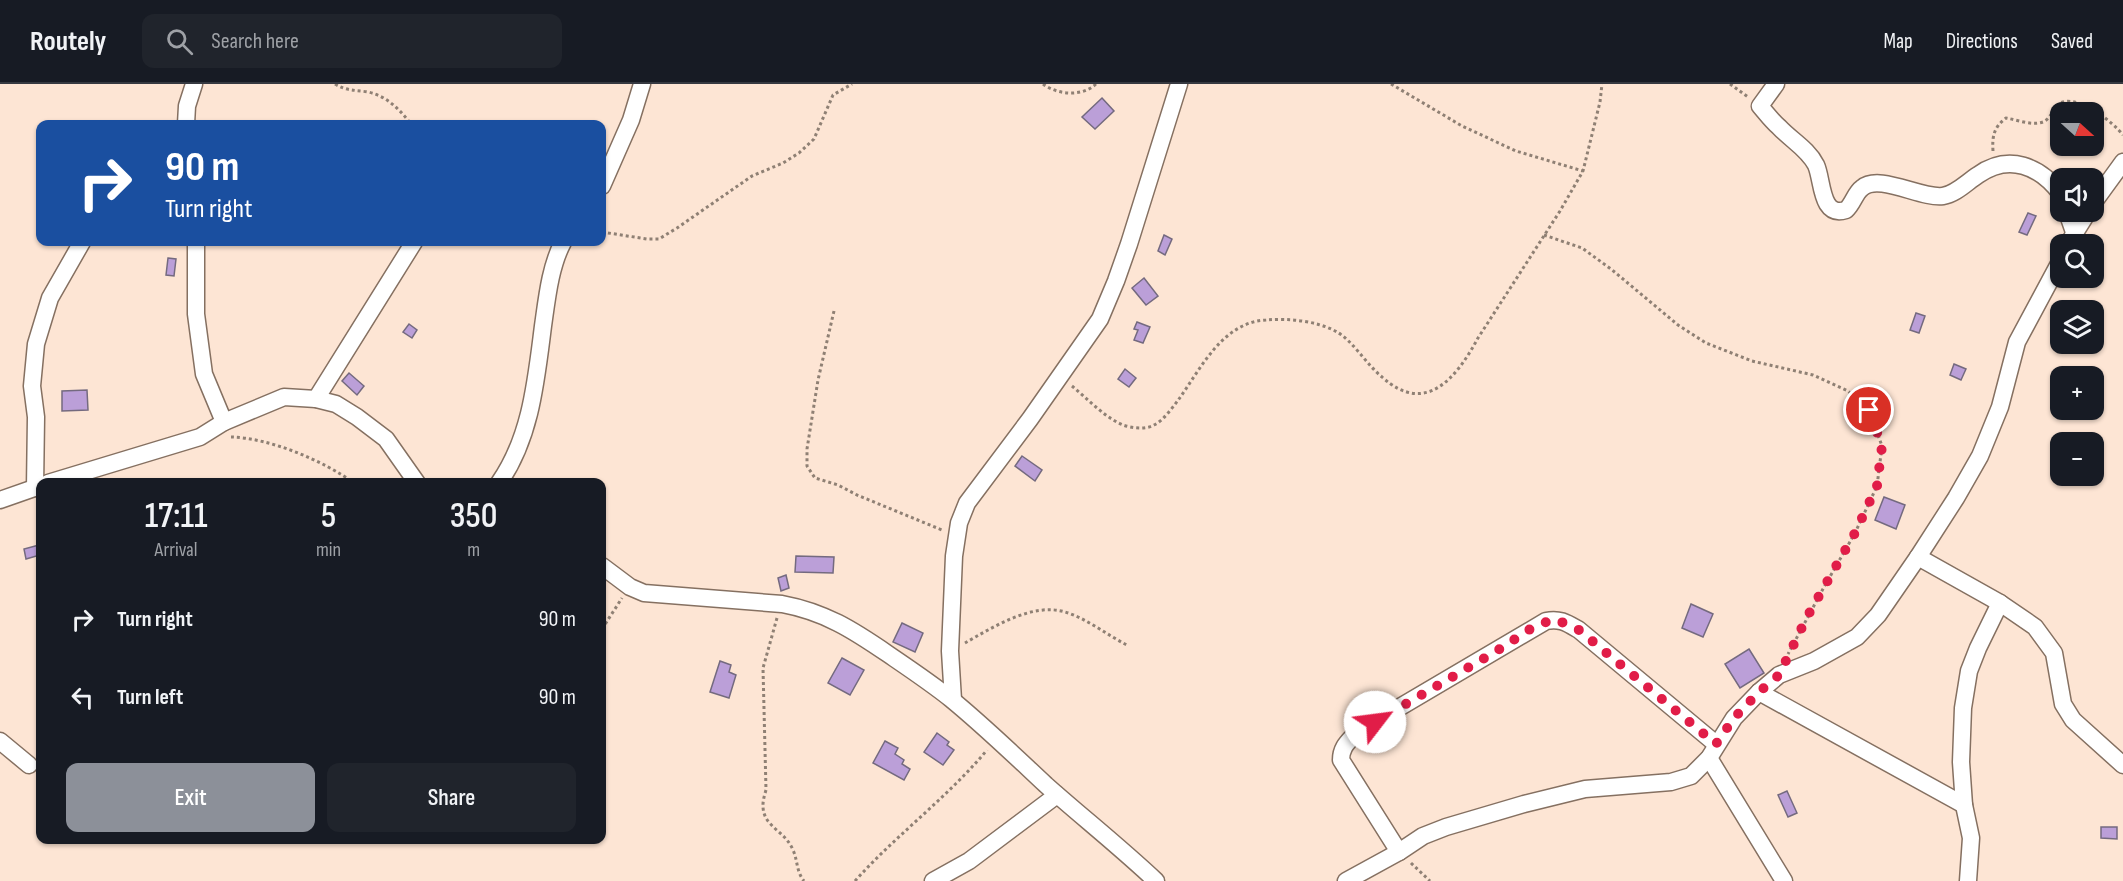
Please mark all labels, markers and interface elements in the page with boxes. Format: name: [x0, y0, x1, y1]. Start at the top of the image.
search box: [142, 14, 562, 68]
text: Routely: [30, 25, 106, 58]
icon: search: [163, 25, 196, 58]
text: Search here: [211, 28, 299, 55]
text: Map: [1883, 29, 1913, 54]
text: Directions: [1946, 29, 2018, 54]
text: Saved: [2051, 29, 2093, 54]
north arrow: [2050, 102, 2104, 156]
map controls: [2050, 102, 2104, 486]
text: 90 m: [165, 142, 239, 193]
icon: right: [66, 144, 144, 222]
button: sound: [2050, 168, 2104, 222]
text: Turn right: [165, 193, 252, 225]
button: search: [2050, 234, 2104, 288]
button: layers: [2050, 300, 2104, 354]
button: +: [2050, 366, 2104, 420]
pin: [1843, 384, 1894, 435]
icon: arrive: [1852, 393, 1885, 426]
button: −: [2050, 432, 2104, 486]
text: 17:11: [145, 495, 207, 538]
text: 5: [321, 495, 336, 538]
text: 350: [450, 495, 497, 538]
text: Arrival: [155, 538, 198, 562]
text: min: [316, 538, 341, 562]
text: m: [467, 538, 480, 562]
icon: right: [66, 603, 99, 636]
text: Turn right: [117, 606, 193, 633]
text: 90 m: [539, 606, 576, 633]
icon: left: [66, 681, 99, 714]
text: Turn left: [117, 684, 183, 711]
text: 90 m: [539, 684, 576, 711]
position arrow: [1343, 690, 1407, 754]
button: Exit: [66, 763, 315, 832]
button: Share: [327, 763, 576, 832]

